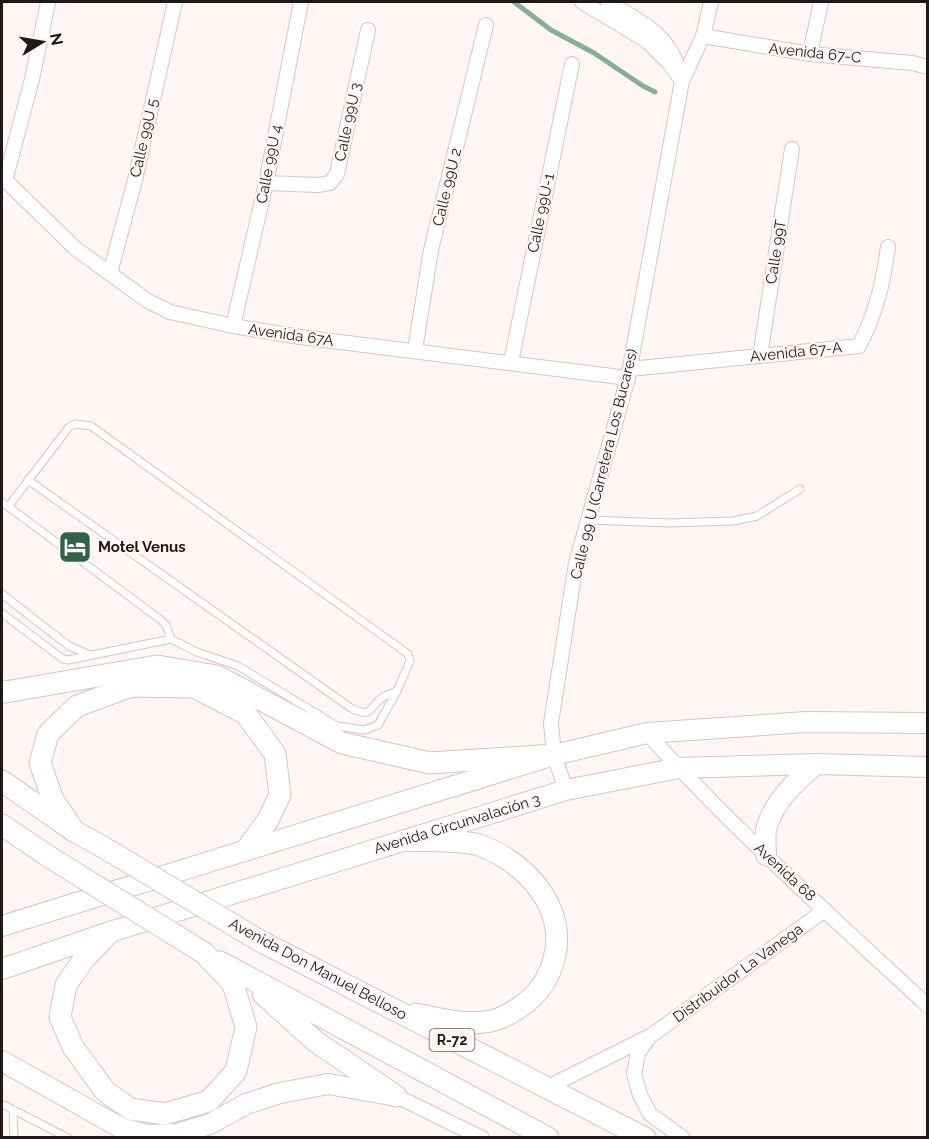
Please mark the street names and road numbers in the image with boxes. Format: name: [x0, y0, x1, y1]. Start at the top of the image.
street label: Avenida 67-C: [768, 39, 862, 67]
street label: Calle 99U 3: [331, 81, 365, 163]
street label: Calle 99U 5: [126, 97, 162, 179]
street label: Calle 99U 4: [253, 123, 285, 205]
street label: Calle 99U 2: [429, 146, 465, 228]
street label: Calle 99U-1: [524, 171, 558, 254]
street label: Calle 99T: [762, 219, 790, 285]
street label: Avenida 67A: [247, 320, 335, 350]
street label: Avenida 67-A: [749, 338, 843, 366]
street label: Calle 99 U (Carretera Los Bucares): [567, 347, 641, 581]
street label: Avenida Circunvalación 3: [372, 790, 542, 858]
street label: Avenida 68: [751, 839, 820, 905]
street label: Avenida Don Manuel Belloso: [226, 914, 410, 1024]
street label: Distribuidor La Vanega: [670, 920, 806, 1026]
road number: R-72: [430, 1029, 474, 1051]

